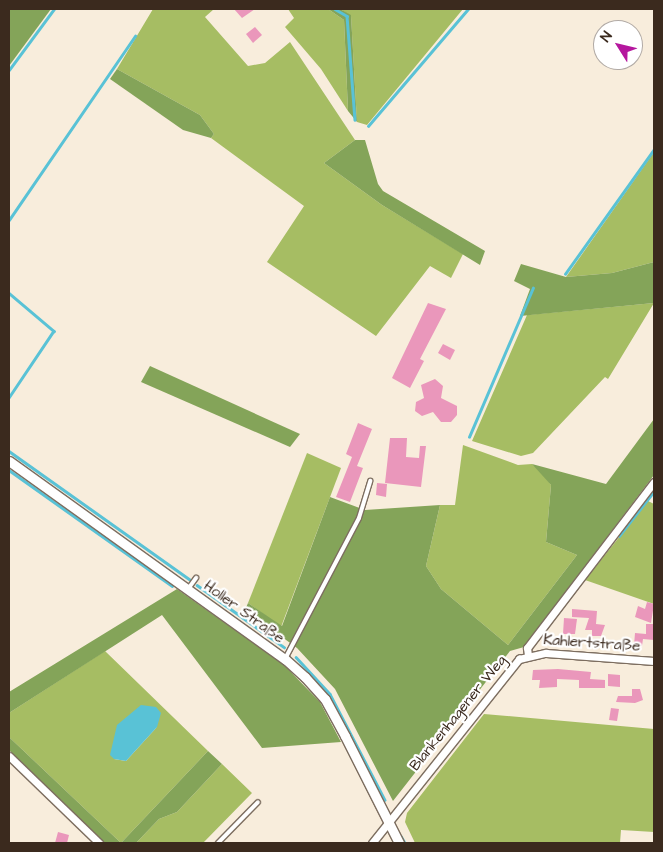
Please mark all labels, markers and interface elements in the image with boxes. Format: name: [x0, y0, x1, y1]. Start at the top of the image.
north arrow: [593, 20, 643, 70]
text: N: [596, 27, 617, 46]
street label: Holler Straße: [200, 577, 288, 647]
street label: Kahlertstraße: [543, 631, 641, 655]
street label: Blankenhagener Weg: [406, 651, 510, 775]

